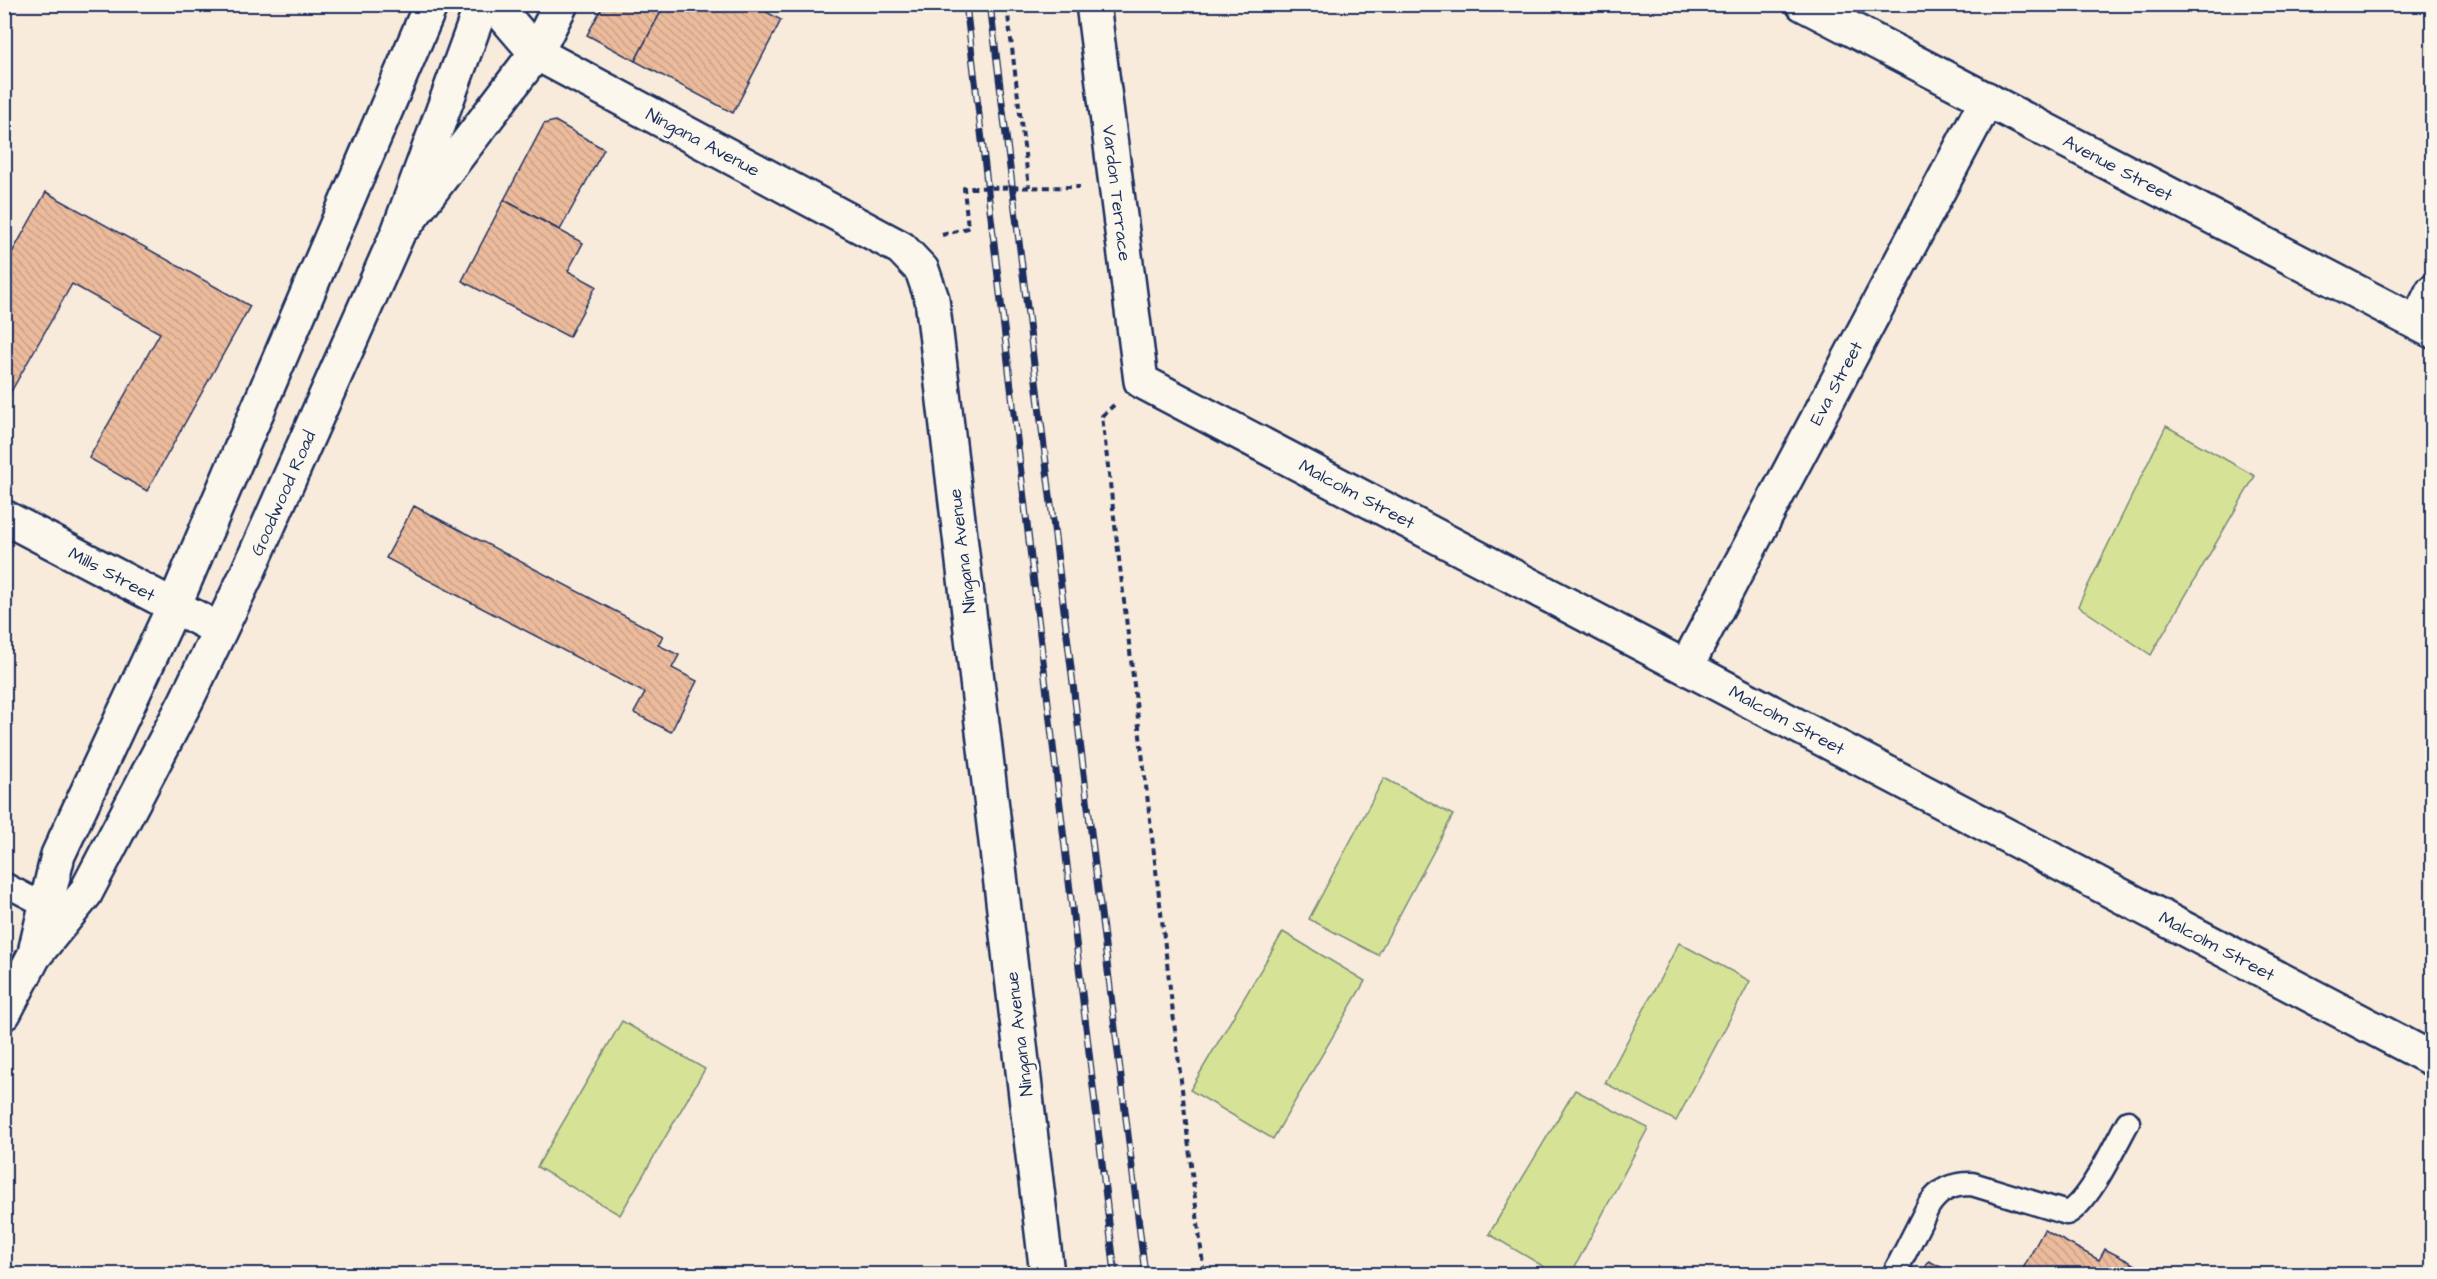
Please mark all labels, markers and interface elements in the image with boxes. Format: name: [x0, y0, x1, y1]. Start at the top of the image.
street label: Ningana Avenue: [641, 102, 764, 184]
street label: Vardon Terrace: [1096, 124, 1137, 263]
street label: Avenue Street: [2058, 129, 2178, 208]
street label: Eva Street: [1804, 336, 1869, 430]
street label: Goodwood Road: [245, 427, 322, 560]
street label: Malcolm Street: [1294, 453, 1420, 536]
street label: Ningana Avenue: [942, 487, 984, 615]
street label: Mills Street: [64, 541, 160, 608]
street label: Malcolm Street: [1724, 679, 1850, 762]
street label: Malcolm Street: [2154, 905, 2280, 988]
street label: Ningana Avenue: [999, 970, 1041, 1098]

